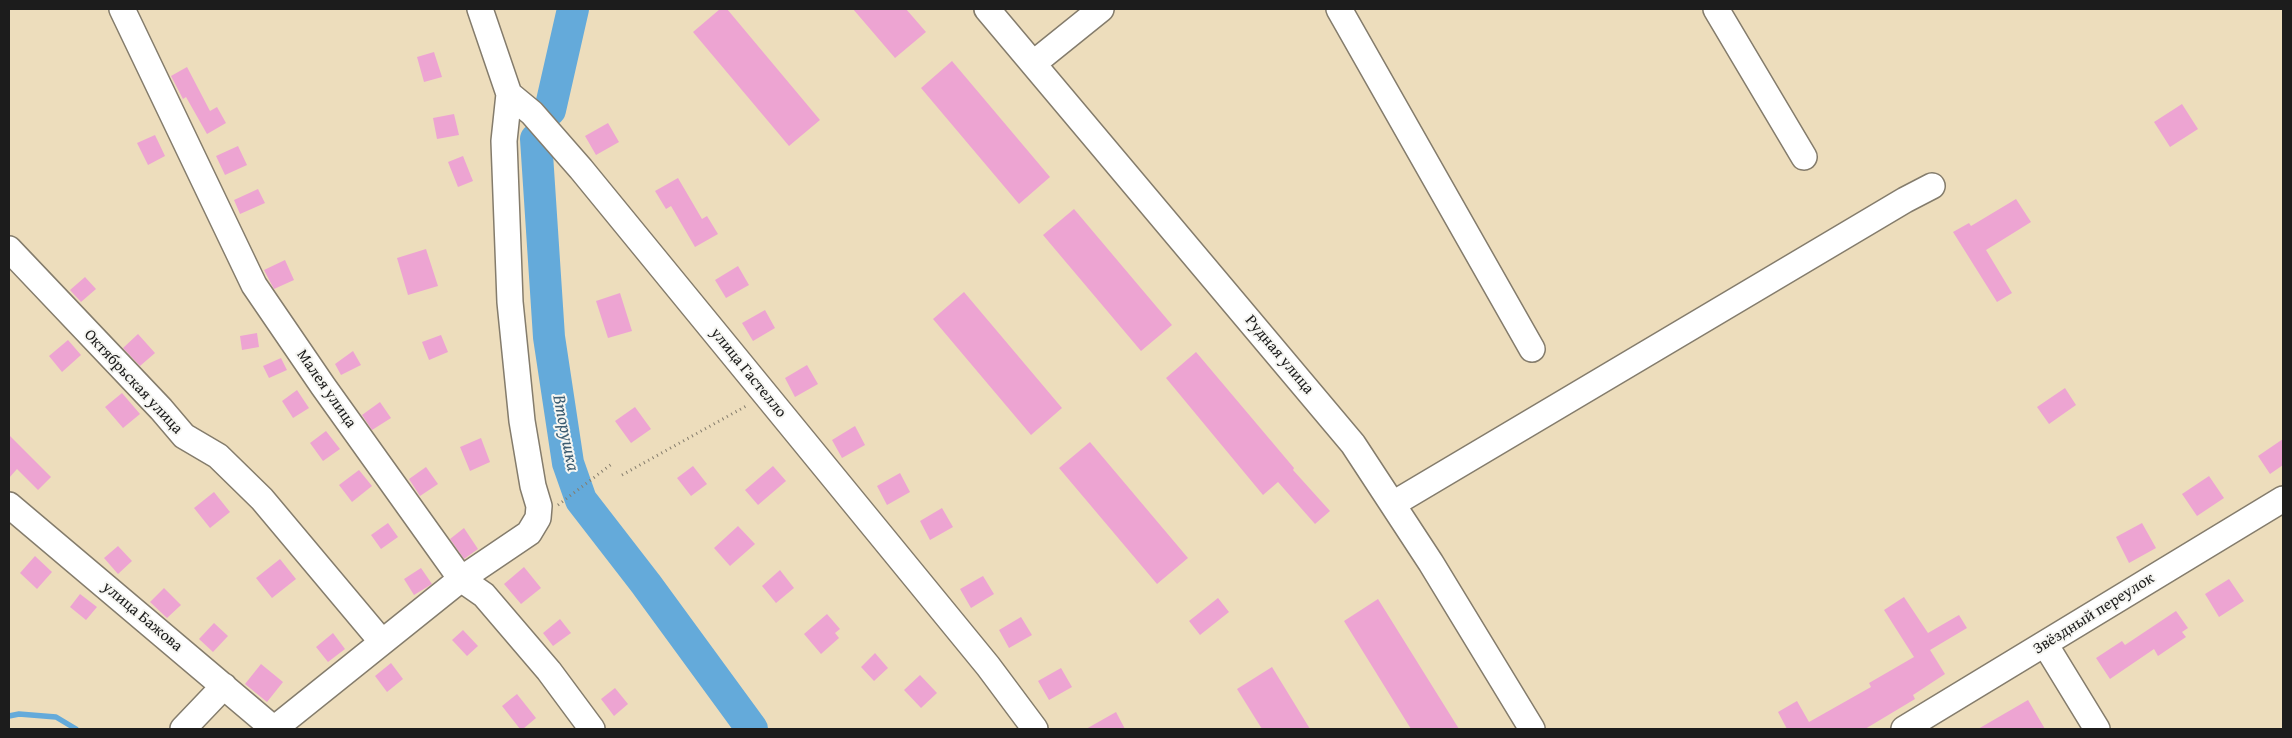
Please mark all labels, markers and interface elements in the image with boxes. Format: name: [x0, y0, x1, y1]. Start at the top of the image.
street label: Рудная улица: [1240, 312, 1318, 398]
street label: улица Гастелло: [706, 324, 790, 422]
street label: Октябрьская улица: [80, 326, 186, 438]
street label: Малея улица: [292, 346, 360, 432]
water label: Вторушка: [547, 393, 583, 473]
street label: Звёздный переулок: [2030, 569, 2158, 659]
street label: улица Бажова: [98, 578, 186, 656]

